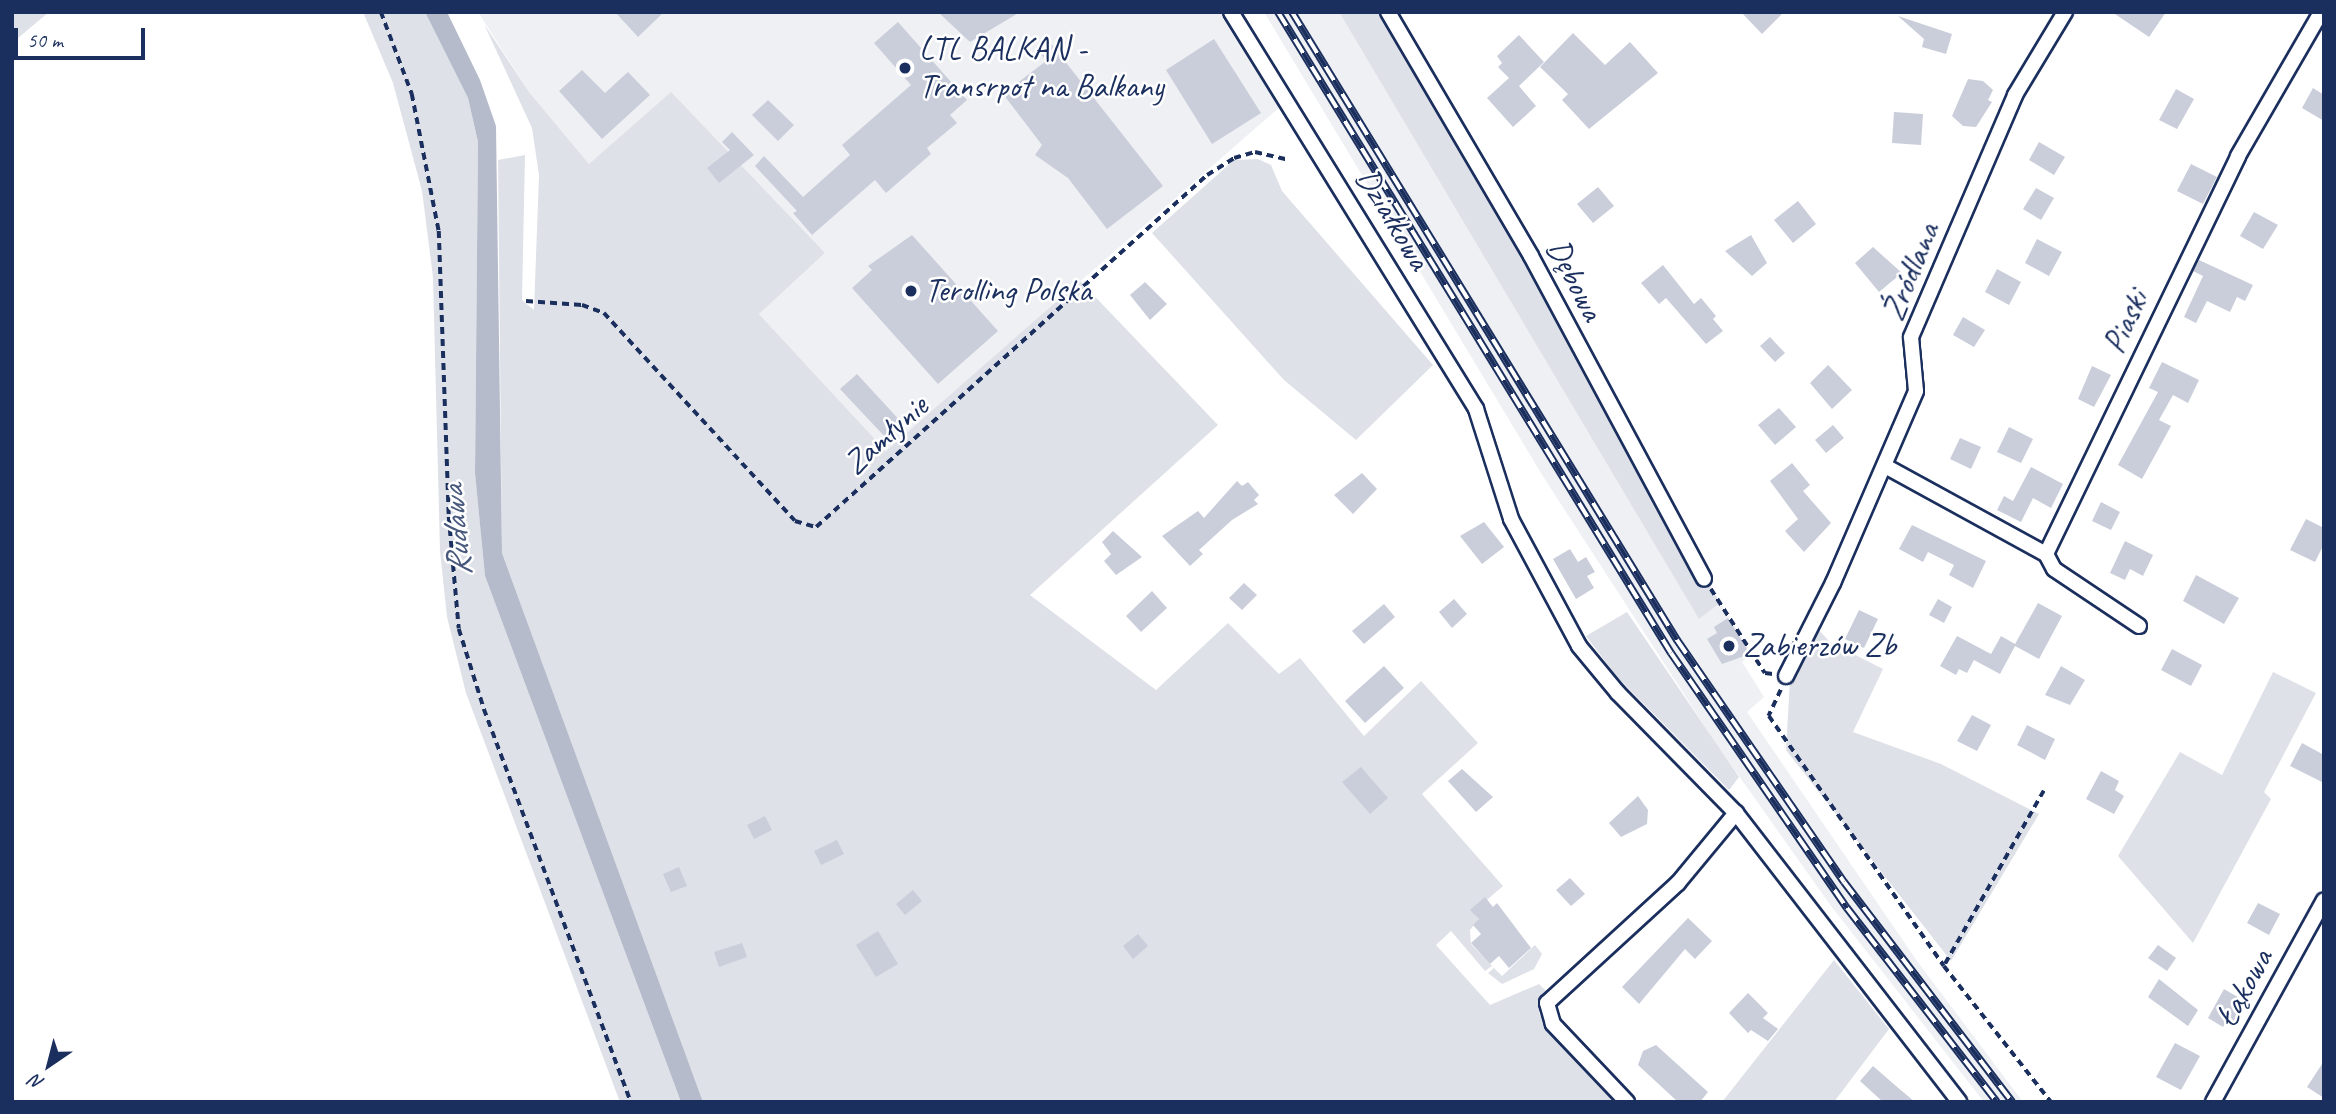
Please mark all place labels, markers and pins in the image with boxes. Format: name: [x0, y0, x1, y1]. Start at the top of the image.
place label: LTL BALKAN - Transrpot na Balkany: [919, 29, 1164, 107]
marker: LTL BALKAN - Transrpot na Balkany: [897, 60, 913, 76]
place label: Terolling Polska: [925, 271, 1091, 311]
marker: Terolling Polska: [903, 283, 919, 299]
place label: Zabierzów Zb: [1743, 626, 1895, 666]
marker: Zabierzów Zb: [1721, 638, 1737, 654]

